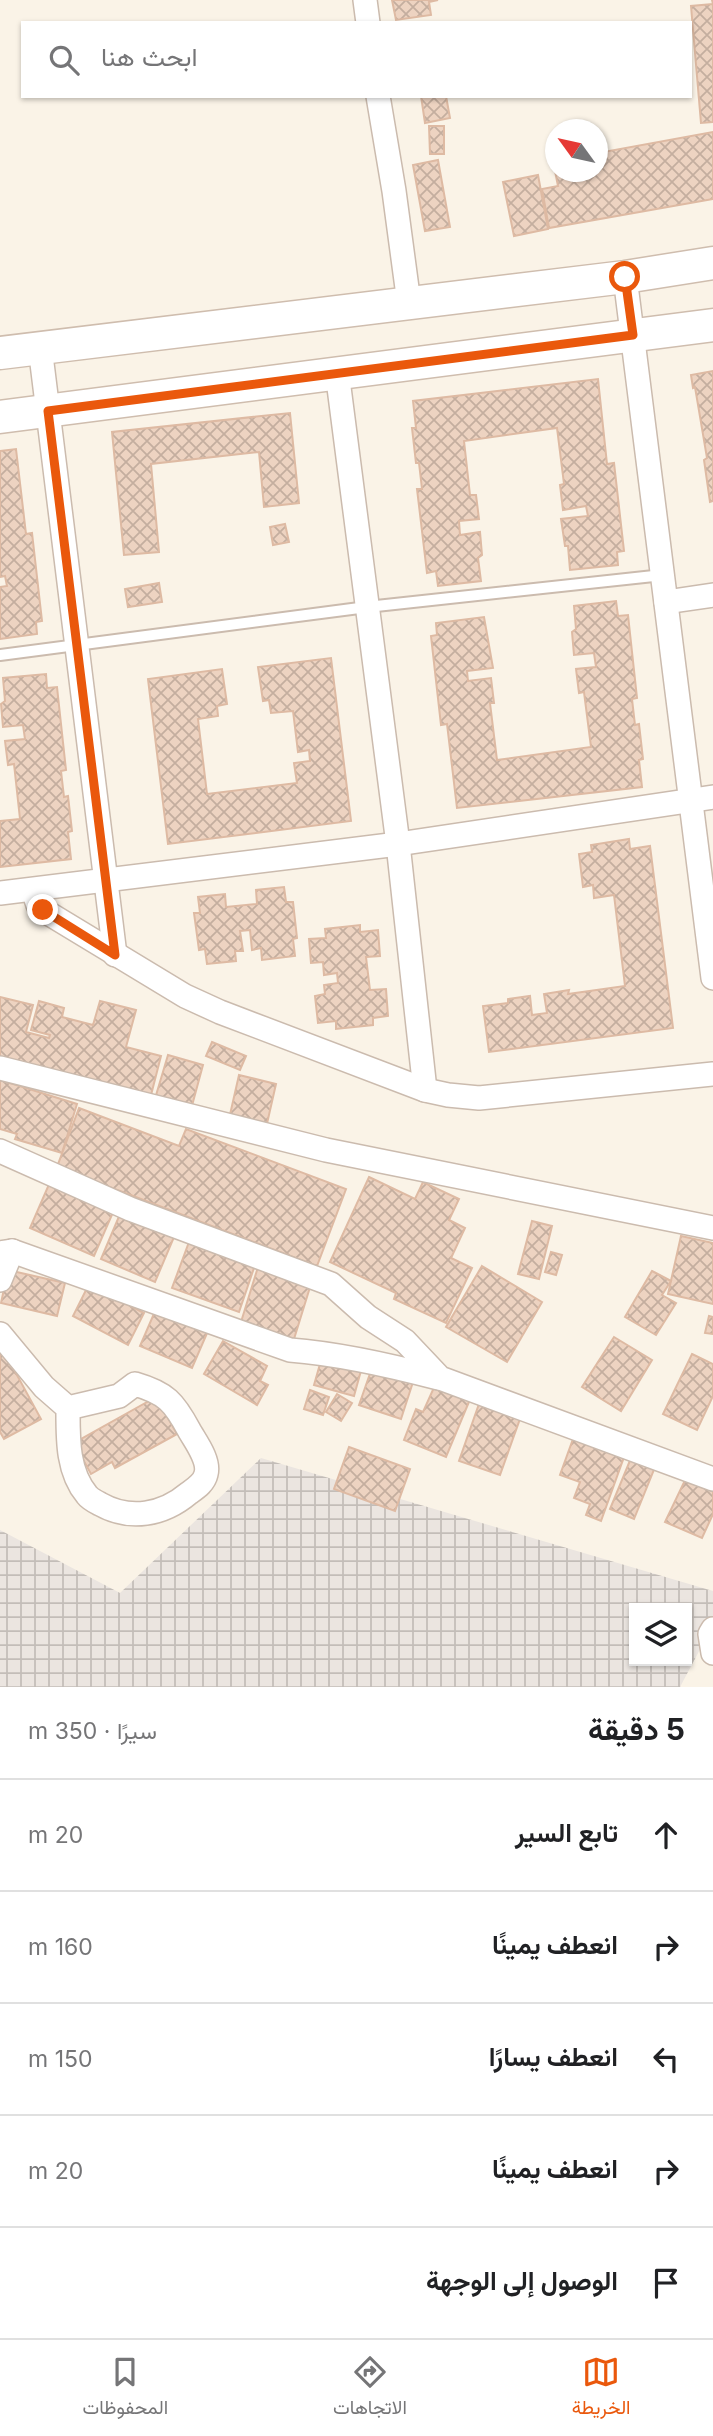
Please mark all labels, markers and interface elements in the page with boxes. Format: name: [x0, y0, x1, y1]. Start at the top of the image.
search box: [21, 21, 692, 98]
icon: search: [45, 41, 83, 79]
text: ابحث هنا: [101, 41, 198, 72]
north arrow: [545, 119, 608, 182]
route start: [609, 261, 640, 292]
route end: [27, 894, 58, 925]
map controls: [629, 1603, 692, 1666]
button: layers: [629, 1603, 692, 1666]
text: 5 دقيقة: [588, 1711, 685, 1747]
text: سيرًا · 350 m: [28, 1717, 157, 1745]
icon: ahead: [647, 1816, 685, 1854]
text: تابع السير: [515, 1817, 618, 1848]
text: 20 m: [28, 1821, 83, 1849]
icon: right: [647, 1928, 685, 1966]
text: انعطف يمينًا: [492, 1929, 618, 1960]
text: 160 m: [28, 1933, 93, 1961]
icon: left: [647, 2040, 685, 2078]
text: انعطف يسارًا: [489, 2041, 618, 2072]
text: 150 m: [28, 2045, 92, 2073]
icon: right: [647, 2152, 685, 2190]
text: انعطف يمينًا: [492, 2153, 618, 2184]
text: 20 m: [28, 2157, 83, 2185]
icon: arrive: [647, 2264, 685, 2302]
text: الوصول إلى الوجهة: [426, 2265, 618, 2296]
tab: المحفوظات: [83, 2353, 168, 2424]
tab: الاتجاهات: [333, 2353, 407, 2424]
tab: الخريطة: [572, 2353, 631, 2424]

